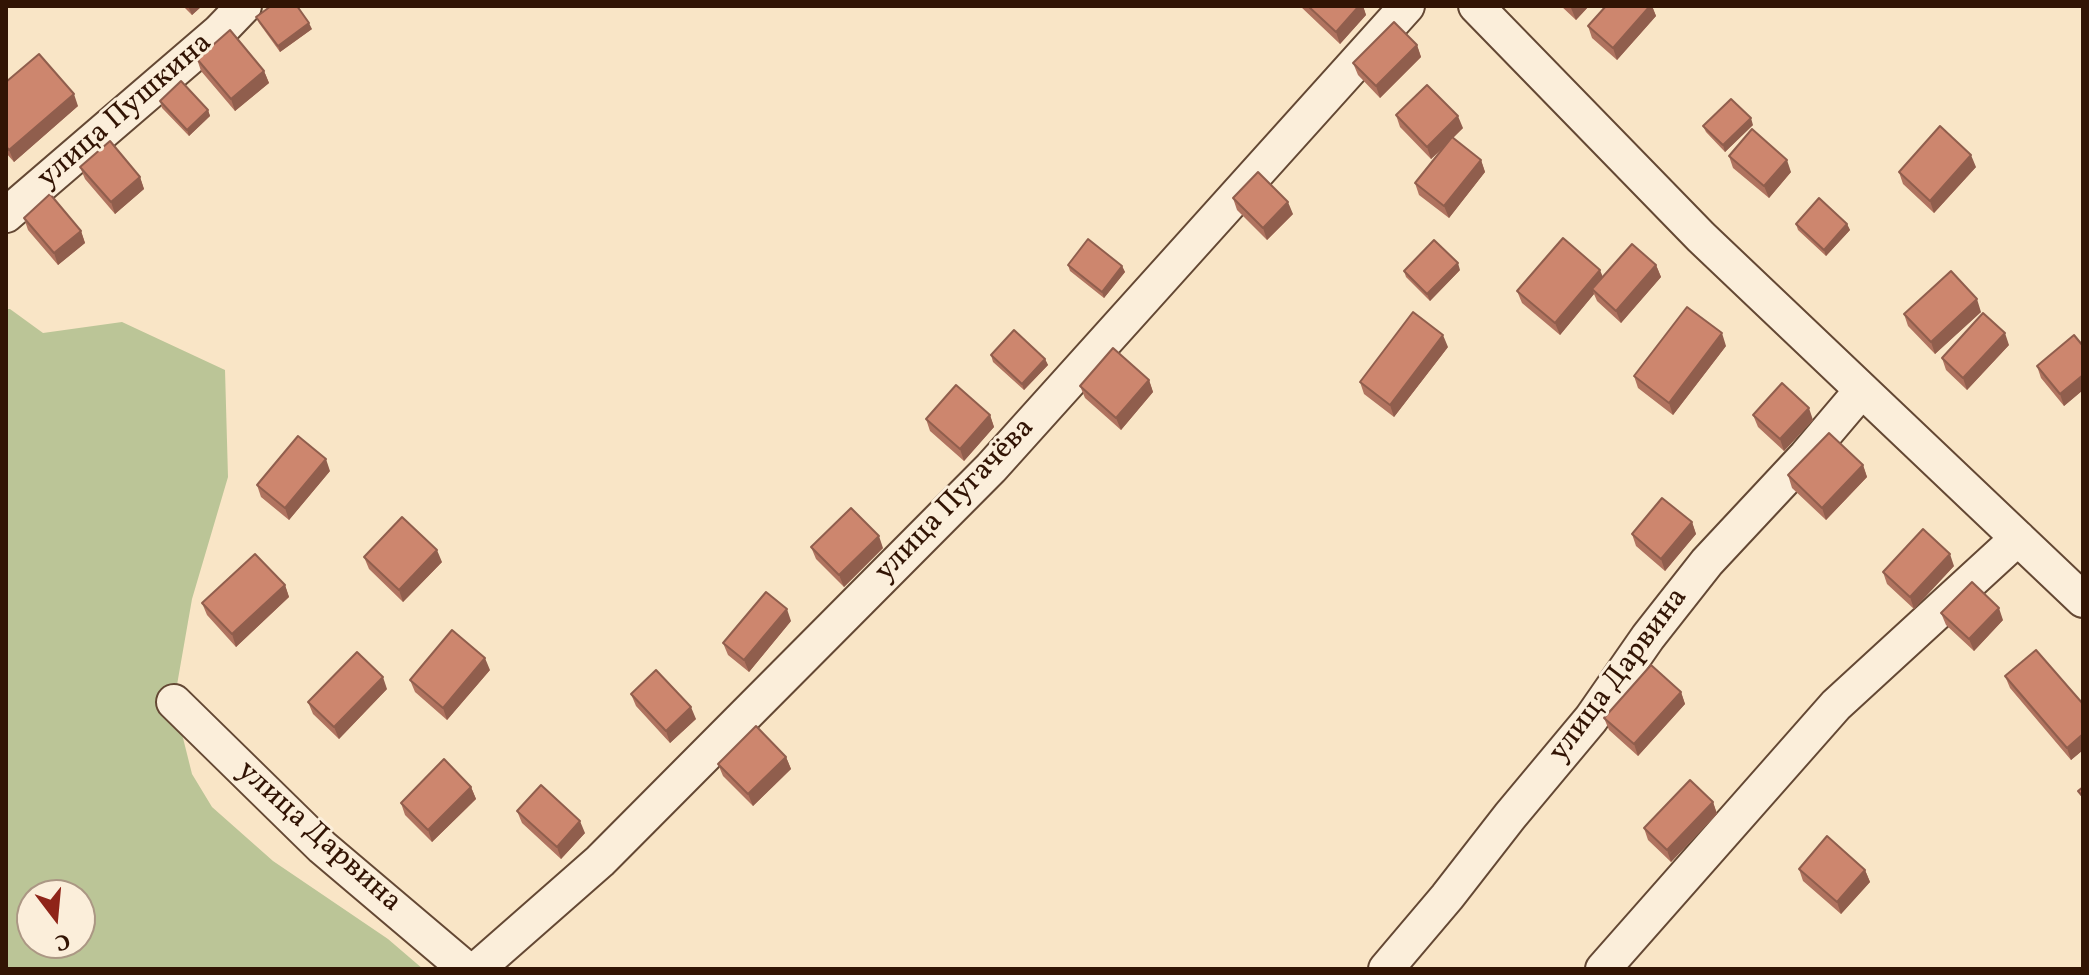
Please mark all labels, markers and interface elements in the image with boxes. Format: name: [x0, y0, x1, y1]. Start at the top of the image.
street label: улица Пушкина: [31, 26, 221, 198]
street label: улица Пугачёва: [869, 411, 1043, 591]
street label: улица Дарвина: [1543, 582, 1697, 770]
street label: улица Дарвина: [228, 755, 408, 921]
north arrow: [16, 879, 96, 959]
text: С: [51, 924, 73, 957]

